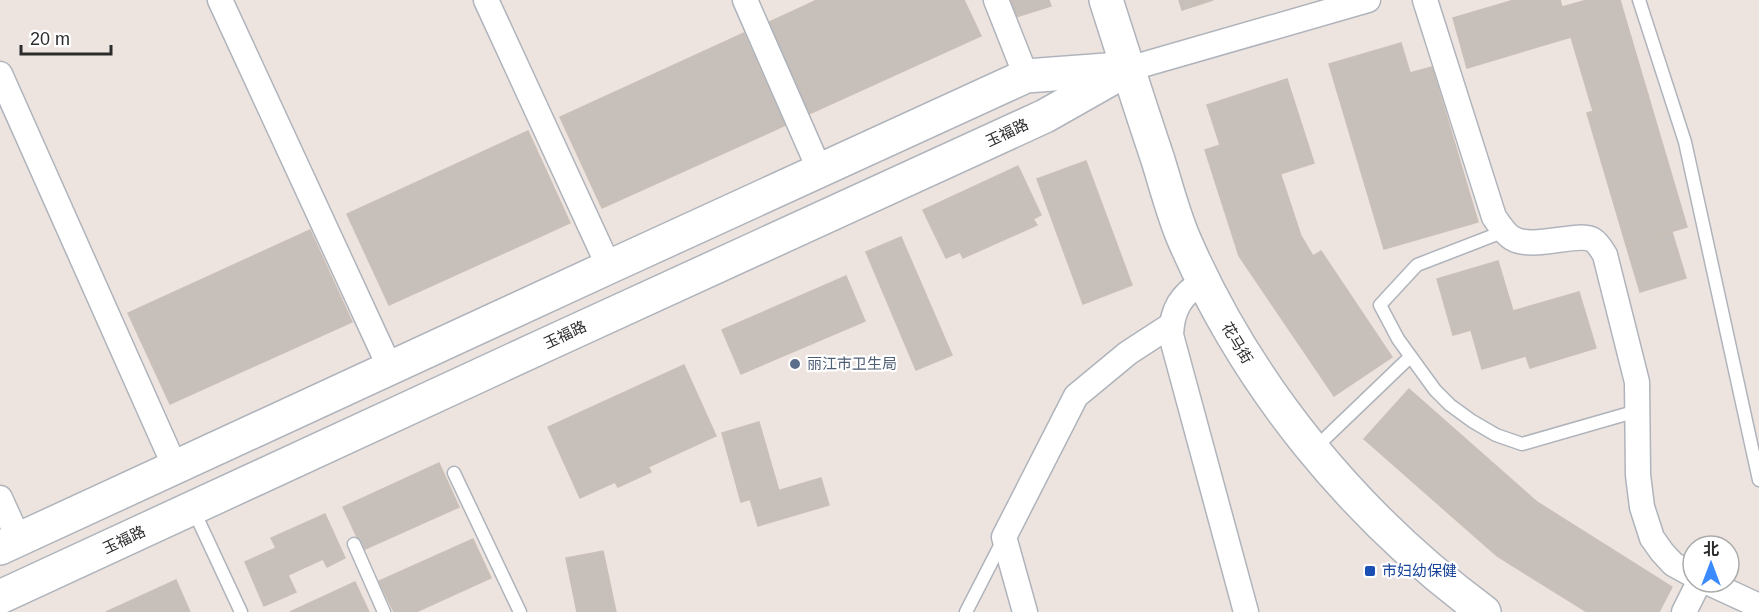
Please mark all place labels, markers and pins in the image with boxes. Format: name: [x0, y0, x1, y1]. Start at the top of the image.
place label: 丽江市卫生局: [807, 355, 897, 372]
marker: 丽江市卫生局: [788, 357, 802, 371]
place label: 市妇幼保健: [1382, 562, 1457, 579]
marker: 市妇幼保健: [1363, 564, 1377, 578]

